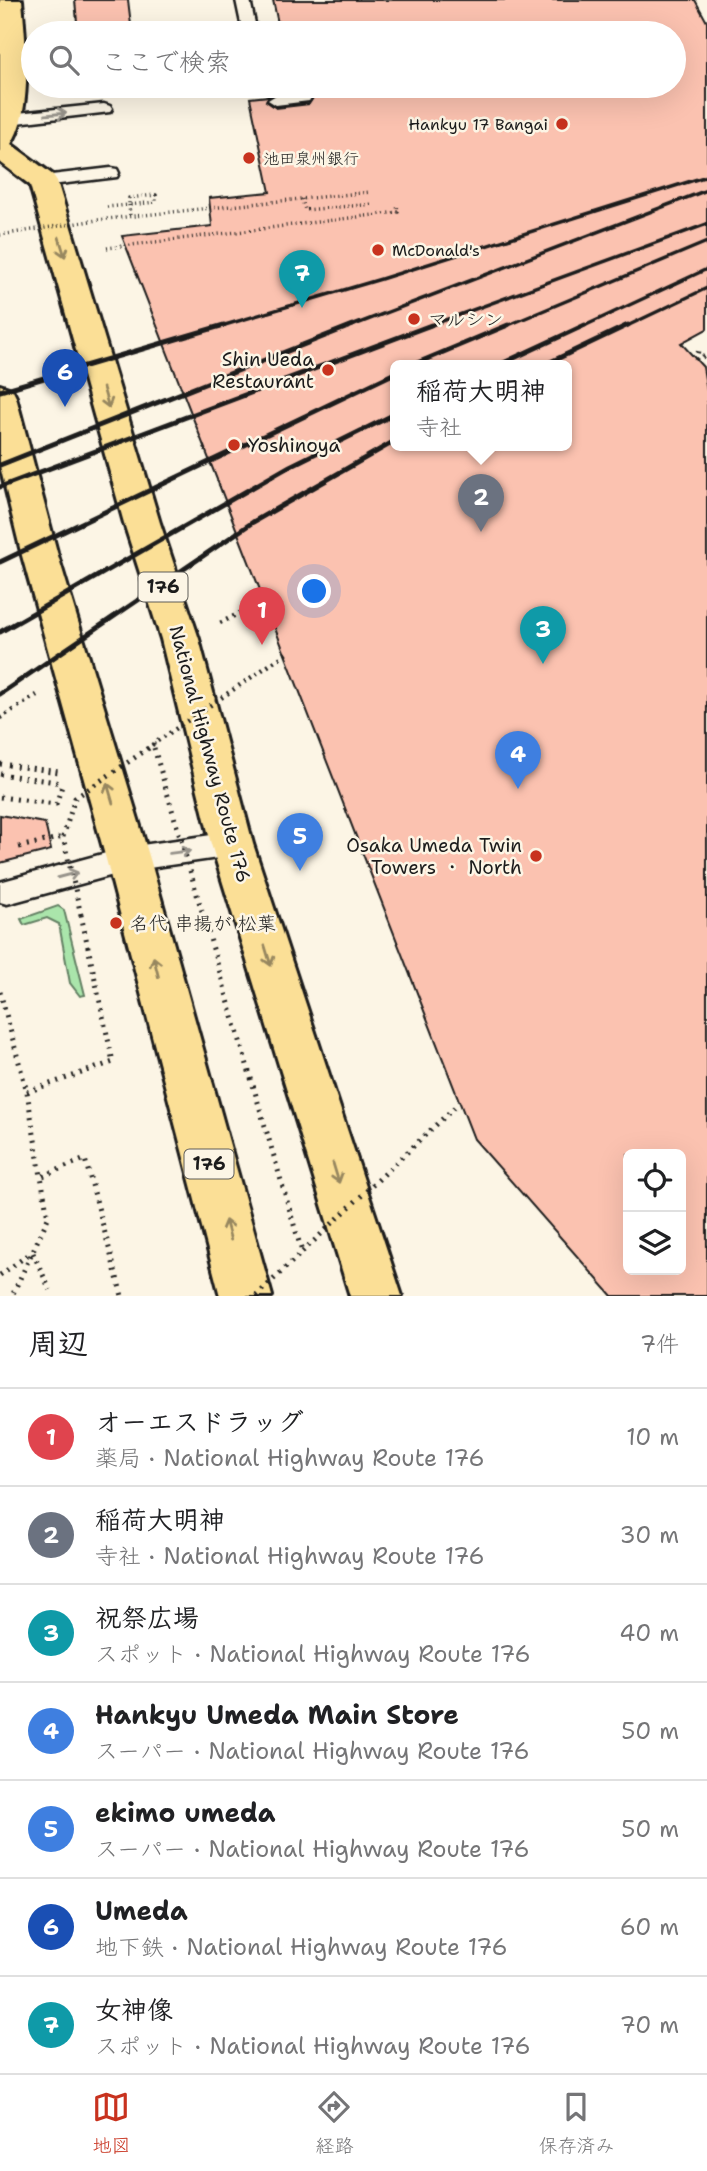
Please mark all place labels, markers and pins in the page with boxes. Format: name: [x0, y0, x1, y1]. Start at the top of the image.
place label: Hankyu 17 Bangai: [409, 114, 548, 135]
marker: Hankyu 17 Bangai: [554, 116, 570, 132]
place label: 池田泉州銀行: [263, 148, 359, 169]
marker: 池田泉州銀行: [241, 150, 257, 166]
place label: McDonald's: [392, 240, 480, 261]
marker: McDonald's: [370, 242, 386, 258]
pin: 7: [279, 250, 325, 308]
place label: マルシン: [428, 307, 504, 332]
marker: マルシン: [406, 311, 422, 327]
place label: Shin Ueda Restaurant: [212, 347, 314, 394]
pin: 6: [42, 349, 88, 407]
marker: Shin Ueda Restaurant: [320, 362, 336, 378]
place label: Yoshinoya: [248, 433, 340, 458]
marker: Yoshinoya: [226, 437, 242, 453]
pin: 2: [458, 474, 504, 532]
pin: 1: [239, 587, 285, 645]
pin: 3: [520, 606, 566, 664]
pin: 4: [495, 731, 541, 789]
pin: 5: [277, 813, 323, 871]
place label: Osaka Umeda Twin Towers ・ North: [346, 833, 522, 880]
marker: Osaka Umeda Twin Towers ・ North: [528, 848, 544, 864]
place label: 名代 串揚が 松葉: [130, 911, 276, 936]
marker: 名代 串揚が 松葉: [108, 915, 124, 931]

